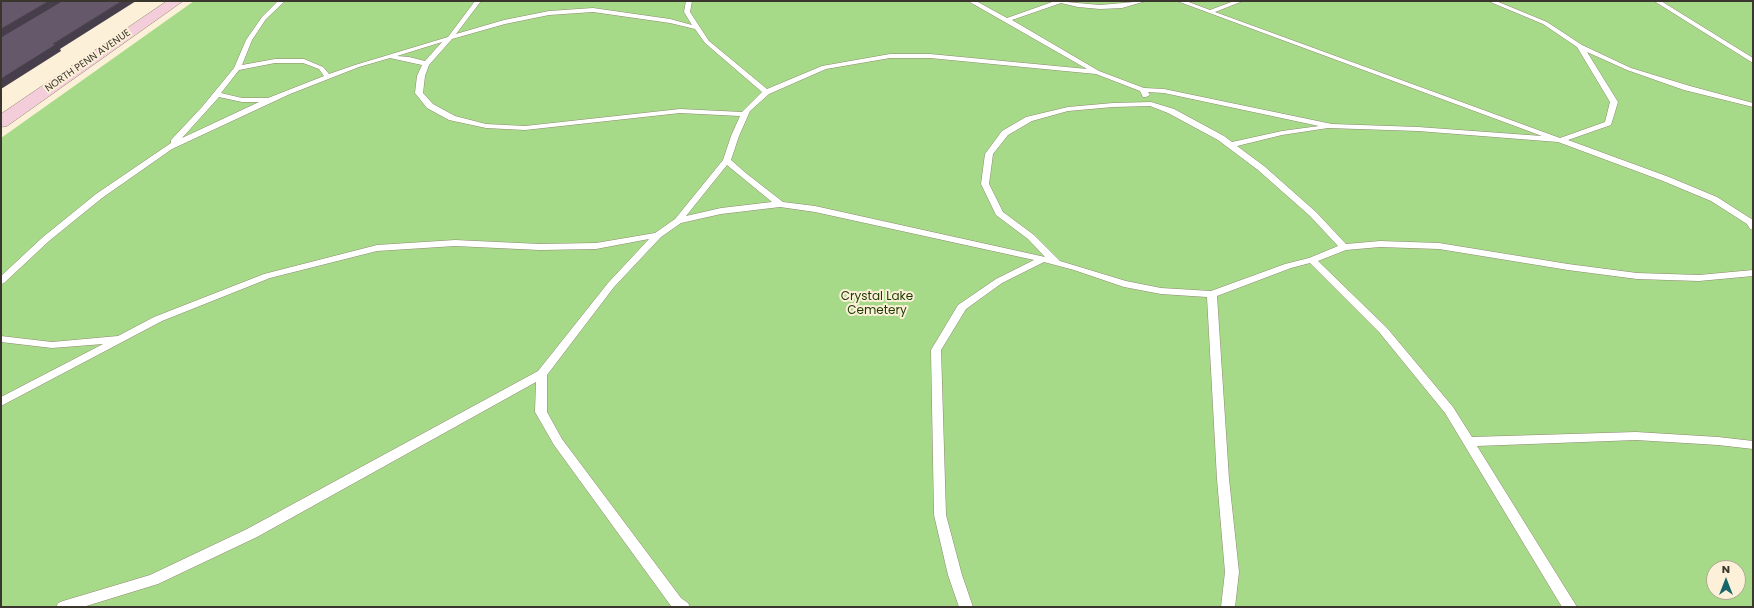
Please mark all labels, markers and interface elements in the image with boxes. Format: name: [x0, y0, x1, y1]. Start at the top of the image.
street label: NORTH PENN AVENUE: [43, 27, 133, 95]
park label: Crystal Lake Cemetery: [841, 290, 913, 318]
north arrow: [1706, 560, 1746, 600]
text: N: [1722, 561, 1730, 577]

